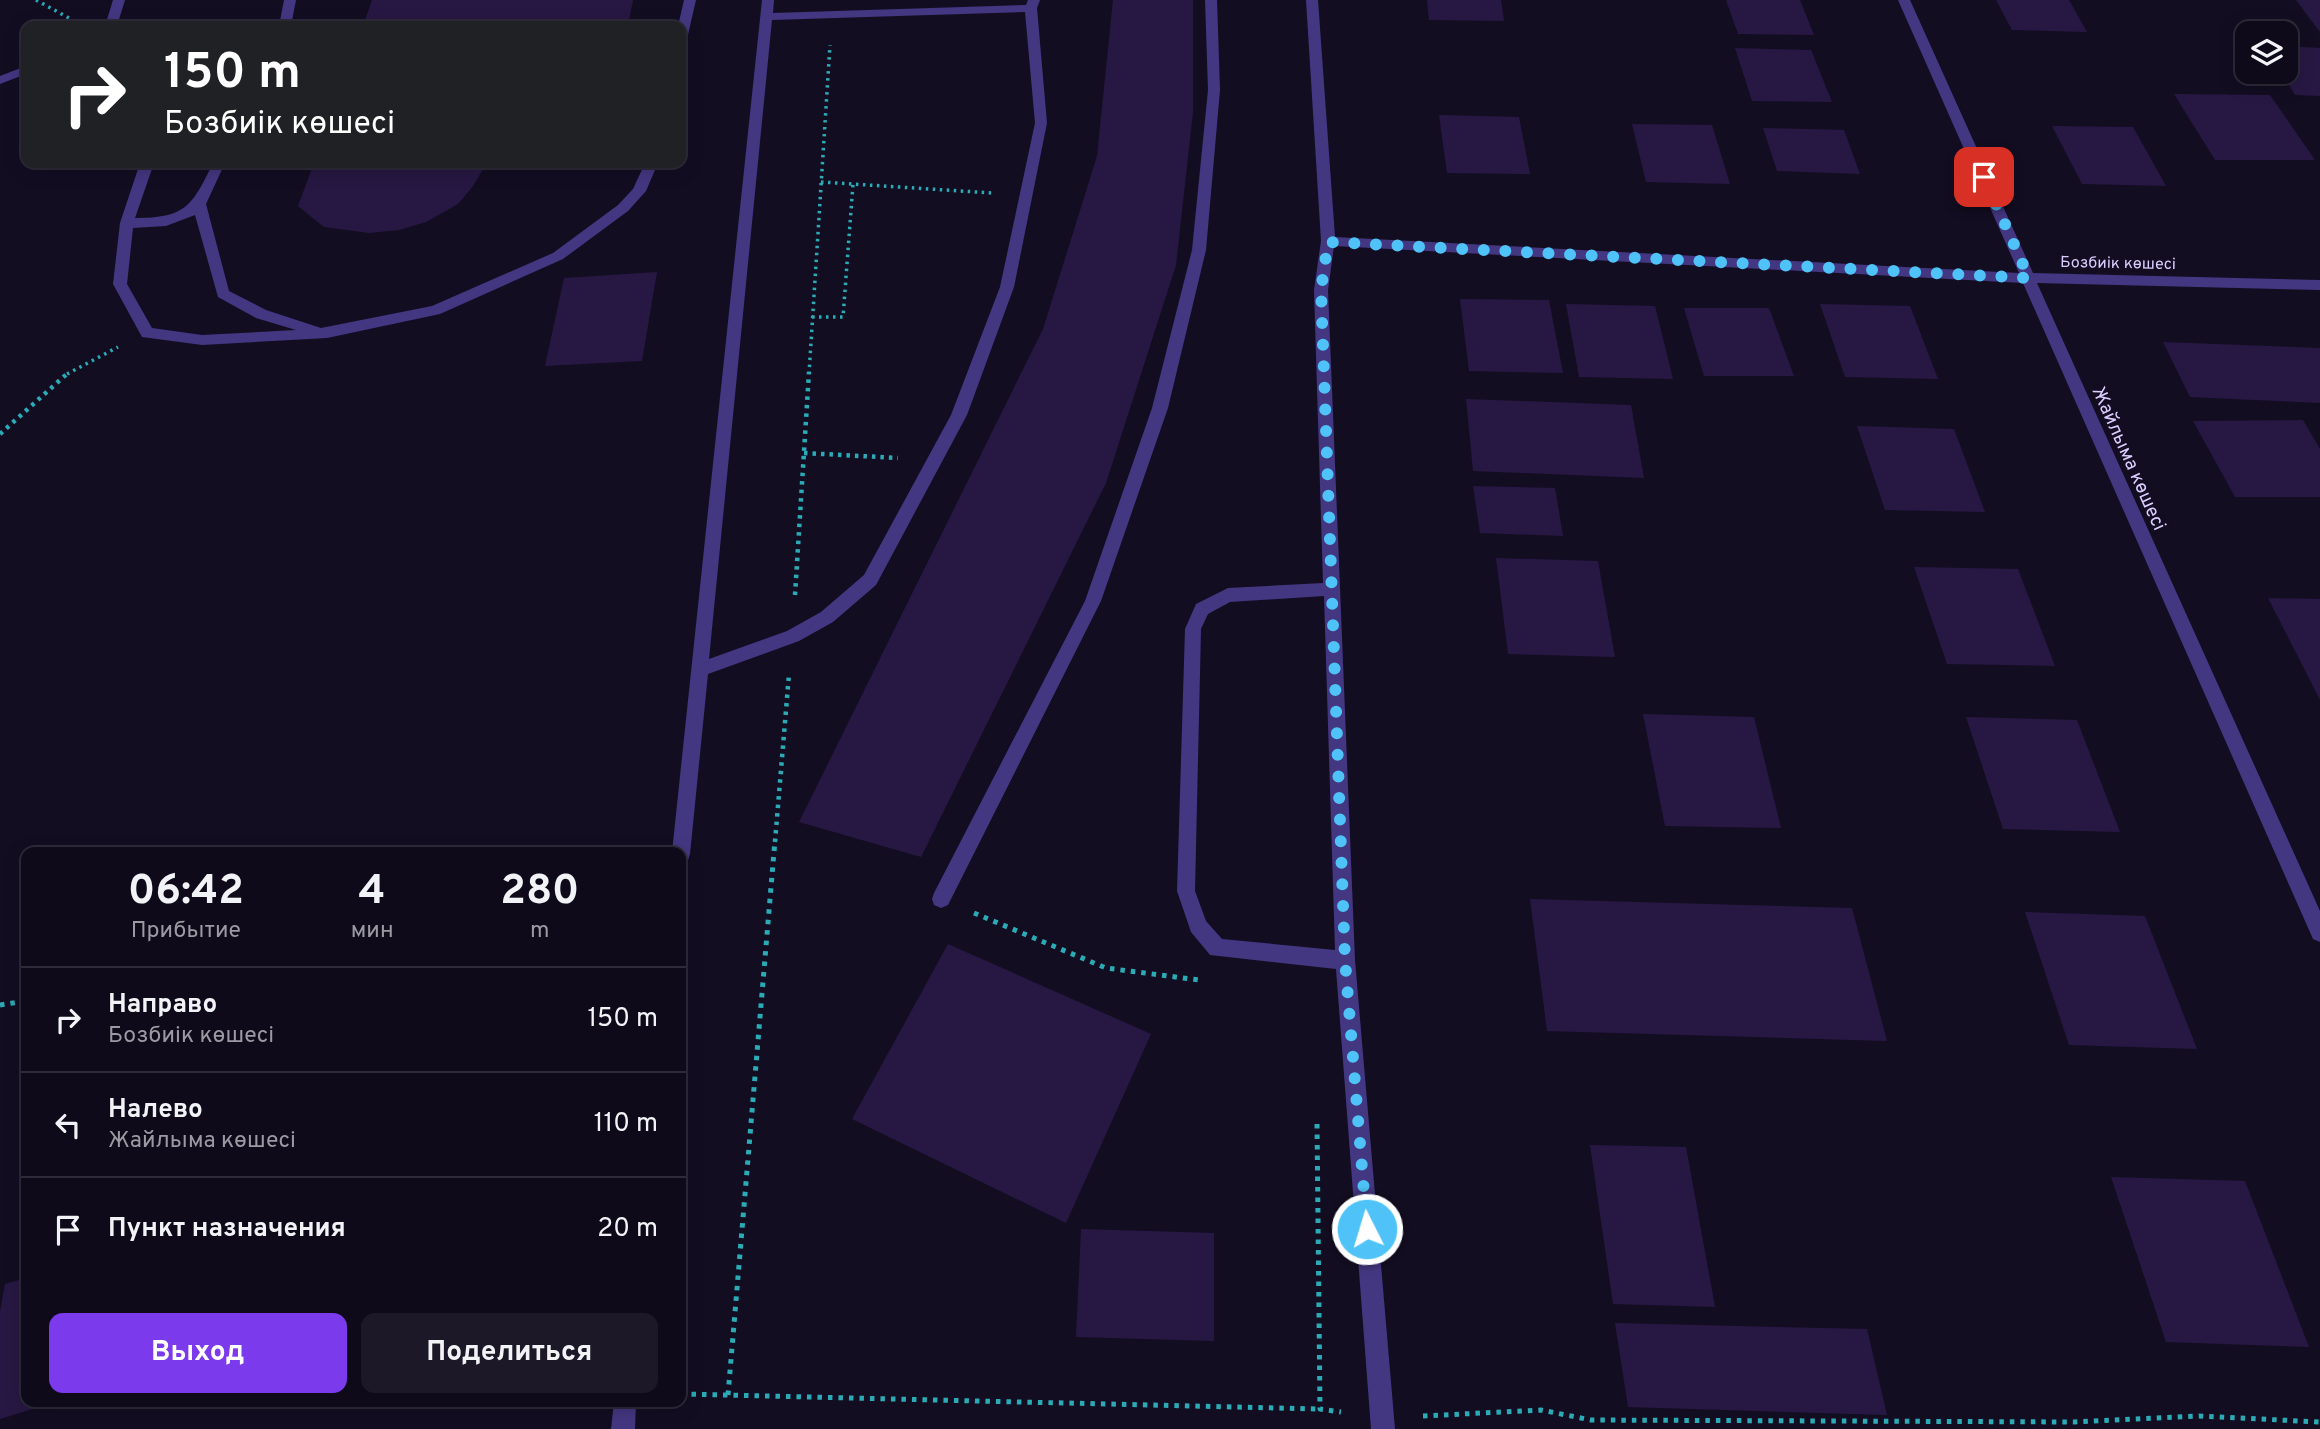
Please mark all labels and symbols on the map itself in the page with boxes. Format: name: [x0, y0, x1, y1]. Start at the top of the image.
pin: [1954, 147, 2014, 207]
street label: Бозбиік көшесі: [2060, 253, 2176, 275]
street label: Жайлыма көшесі: [2086, 383, 2171, 535]
position arrow: [1330, 1192, 1404, 1266]

